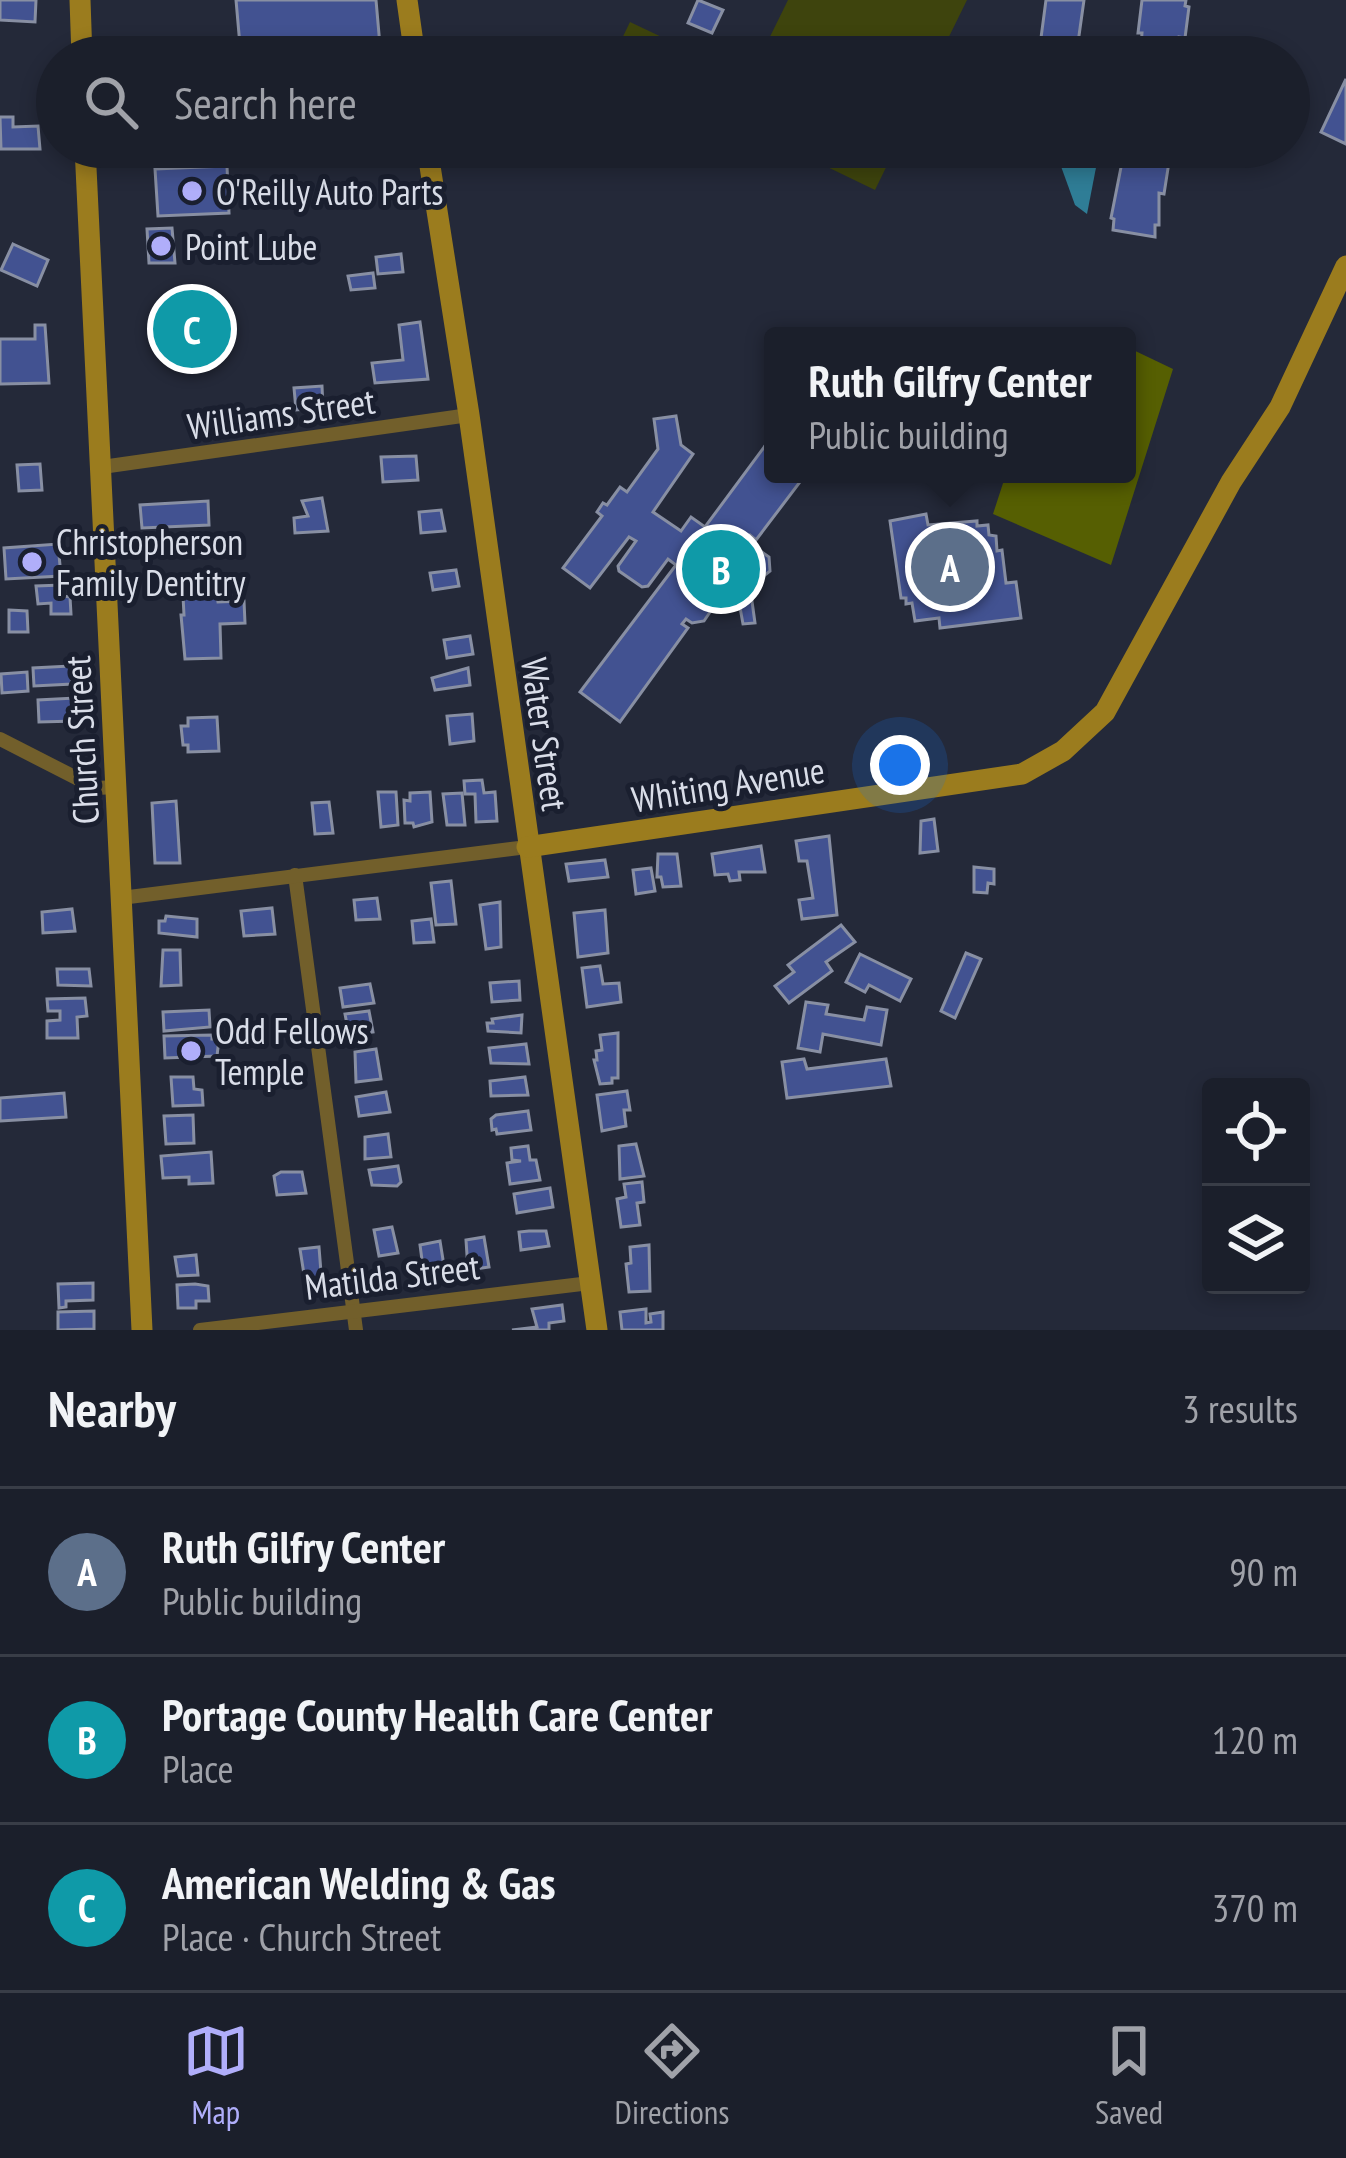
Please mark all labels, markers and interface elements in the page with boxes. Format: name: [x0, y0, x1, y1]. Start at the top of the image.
search box: [36, 36, 1310, 168]
icon: search: [78, 69, 144, 135]
text: Search here: [174, 73, 357, 131]
place label: O'Reilly Auto Parts: [216, 168, 444, 215]
marker: O'Reilly Auto Parts: [179, 178, 205, 204]
place label: Point Lube: [185, 223, 317, 270]
marker: Point Lube: [148, 233, 174, 259]
pin: C: [153, 284, 231, 374]
popup: [764, 327, 1136, 483]
text: Ruth Gilfry Center: [808, 351, 1092, 409]
street label: Williams Street: [184, 377, 378, 449]
text: Public building: [808, 409, 1009, 460]
place label: Christopherson Family Dentitry: [56, 518, 246, 606]
pin: A: [911, 522, 989, 612]
pin: B: [682, 524, 760, 614]
marker: Christopherson Family Dentitry: [19, 549, 45, 575]
street label: Church Street: [53, 654, 109, 825]
street label: Water Street: [511, 655, 579, 814]
your location: [870, 735, 930, 795]
street label: Whiting Avenue: [628, 746, 828, 822]
place label: Odd Fellows Temple: [215, 1007, 369, 1095]
marker: Odd Fellows Temple: [178, 1038, 204, 1064]
map controls: [1202, 1078, 1310, 1294]
button: locate: [1202, 1078, 1310, 1186]
button: layers: [1202, 1186, 1310, 1294]
street label: Matilda Street: [302, 1242, 482, 1310]
text: Nearby: [48, 1375, 176, 1441]
text: 3 results: [1182, 1383, 1298, 1434]
text: Ruth Gilfry Center: [162, 1517, 445, 1575]
text: A: [77, 1546, 97, 1597]
text: 90 m: [1229, 1546, 1298, 1597]
text: Public building: [162, 1575, 362, 1626]
text: Portage County Health Care Center: [162, 1685, 713, 1743]
text: B: [77, 1714, 97, 1765]
text: 120 m: [1212, 1714, 1298, 1765]
text: Place: [162, 1743, 234, 1794]
text: American Welding & Gas: [162, 1853, 556, 1911]
text: C: [78, 1882, 96, 1933]
text: 370 m: [1212, 1882, 1298, 1933]
text: Place · Church Street: [162, 1911, 441, 1962]
tab: Map: [183, 2018, 249, 2133]
tab: Directions: [615, 2018, 729, 2133]
tab: Saved: [1095, 2018, 1163, 2133]

